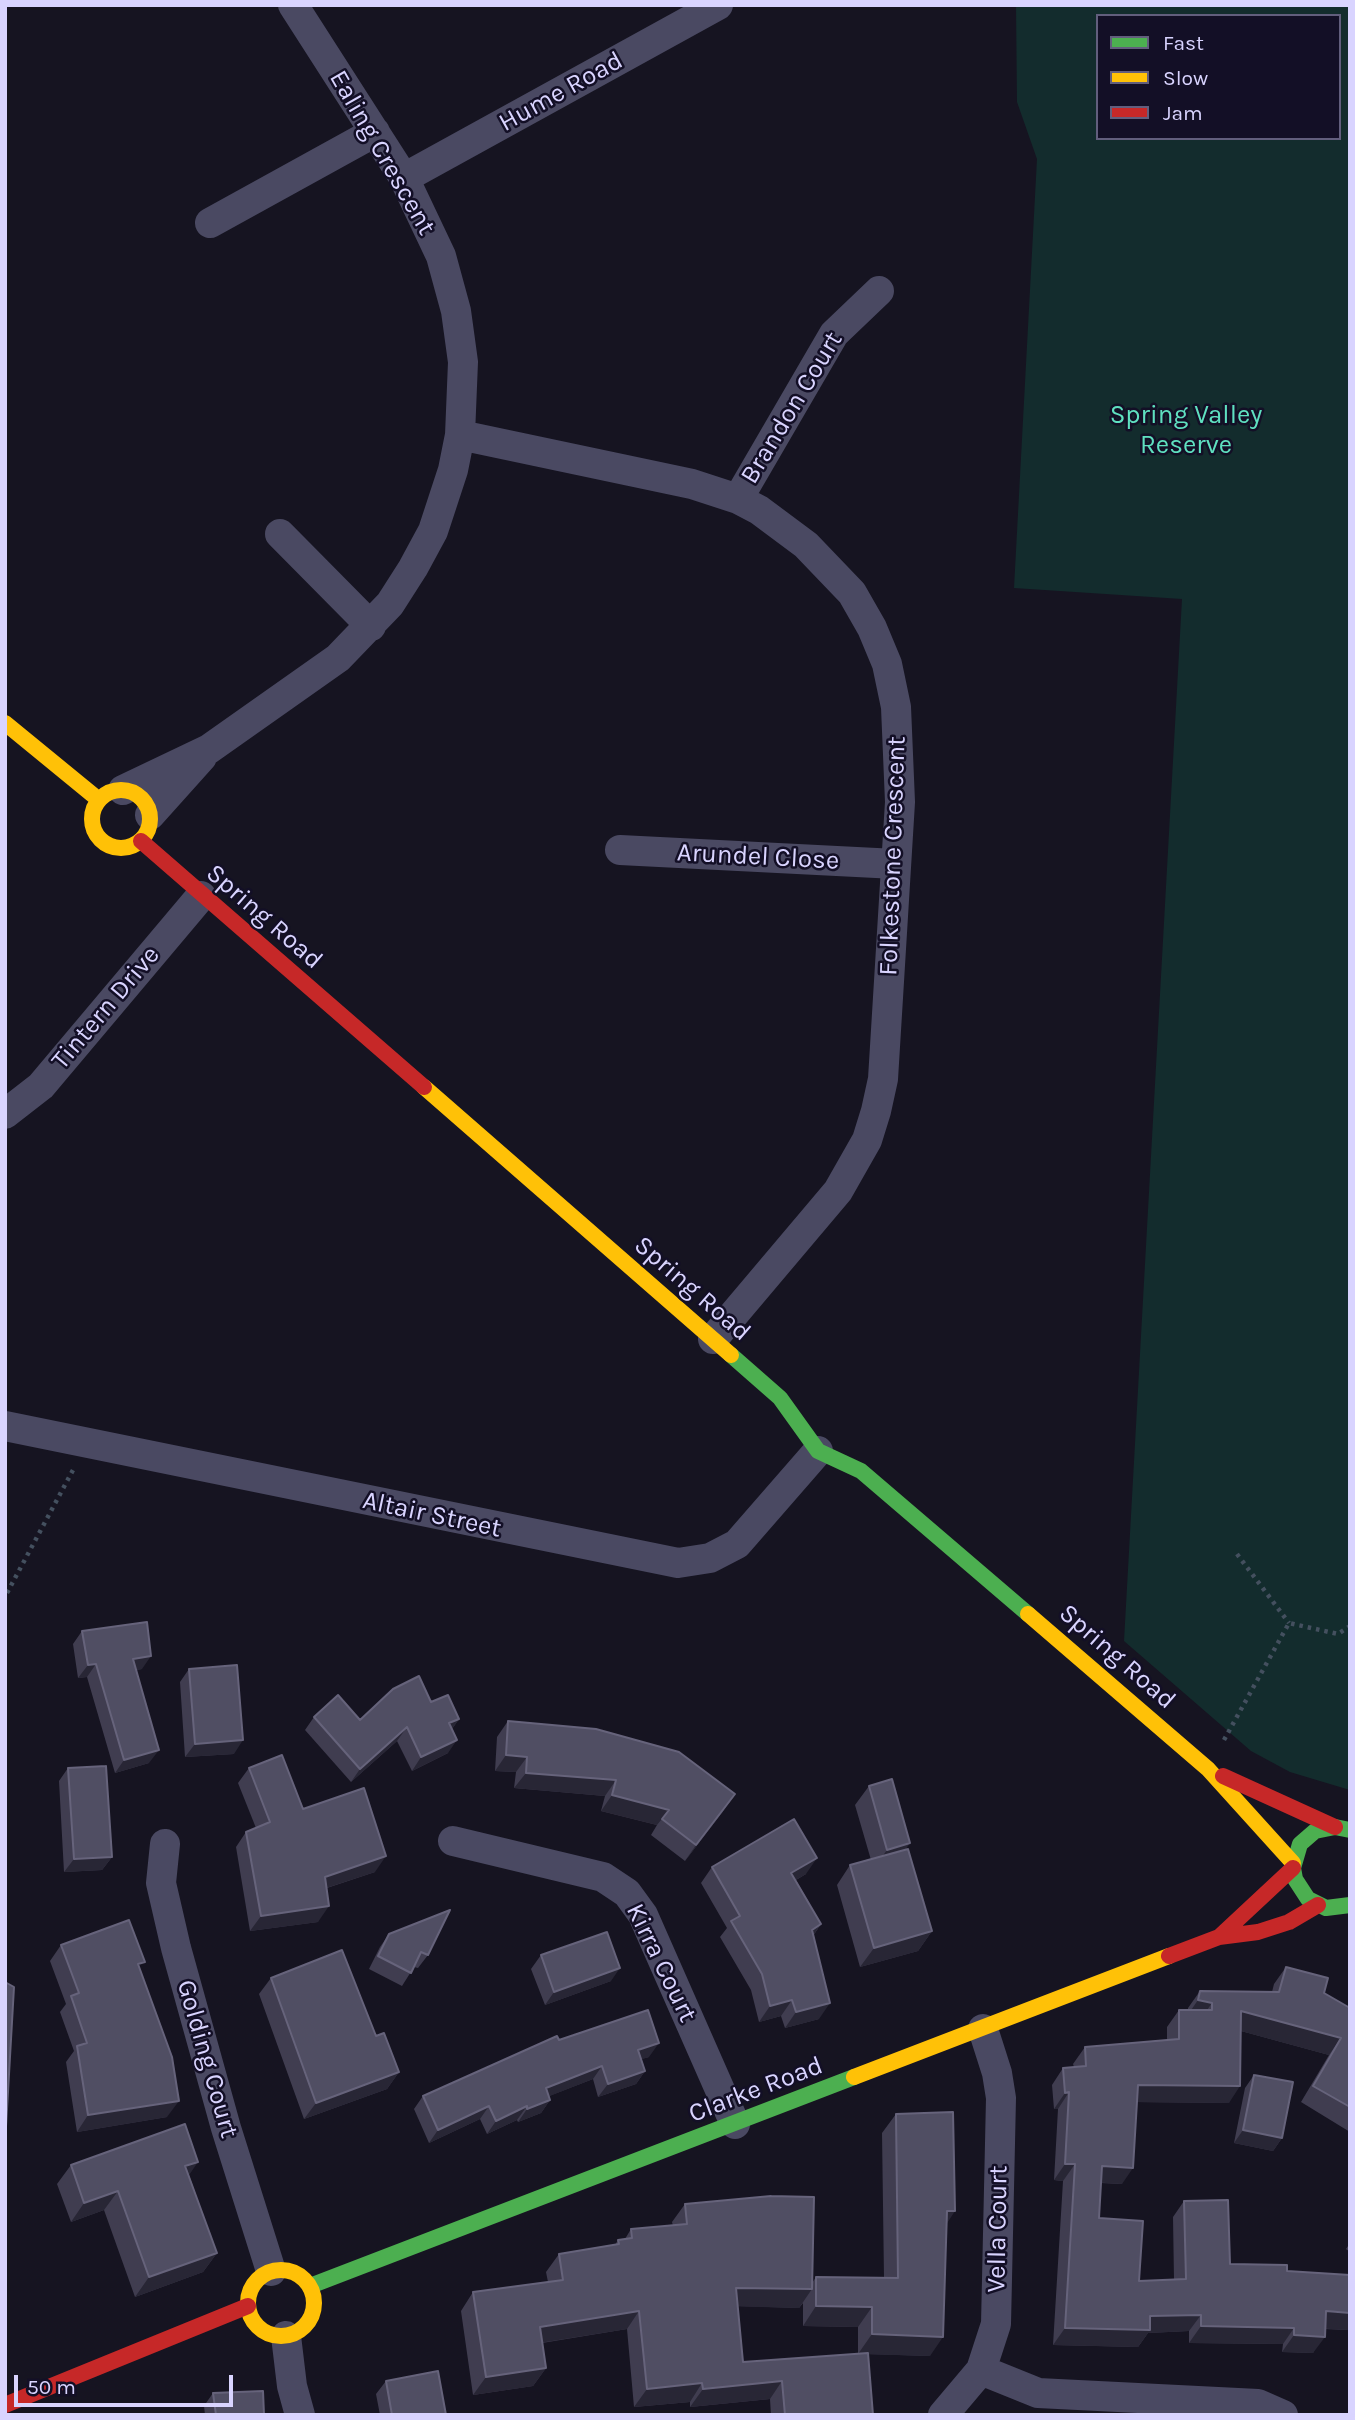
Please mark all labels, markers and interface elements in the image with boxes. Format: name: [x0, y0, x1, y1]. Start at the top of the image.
legend: [1096, 14, 1341, 140]
text: Fast: [1163, 31, 1204, 55]
street label: Hume Road: [494, 45, 628, 139]
street label: Ealing Crescent: [322, 65, 442, 241]
text: Slow: [1163, 66, 1208, 90]
text: Jam: [1163, 101, 1203, 125]
street label: Brandon Court: [734, 326, 850, 490]
park label: Spring Valley Reserve: [1110, 400, 1262, 462]
street label: Folkestone Crescent: [873, 736, 913, 976]
street label: Arundel Close: [676, 837, 840, 877]
street label: Spring Road: [199, 858, 329, 976]
street label: Tintern Drive: [45, 940, 167, 1076]
street label: Spring Road: [627, 1230, 757, 1348]
street label: Altair Street: [360, 1485, 504, 1545]
street label: Spring Road: [1052, 1598, 1182, 1716]
street label: Kirra Court: [619, 1899, 703, 2027]
street label: Golding Court: [170, 1976, 244, 2142]
street label: Clarke Road: [685, 2050, 827, 2130]
street label: Vella Court: [981, 2165, 1015, 2293]
scale bar: [18, 2360, 236, 2404]
text: 50 m: [27, 2375, 76, 2399]

